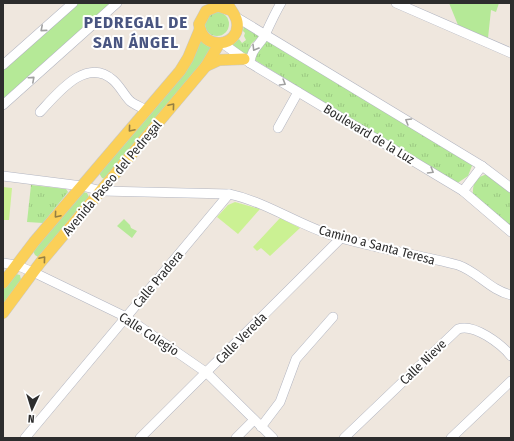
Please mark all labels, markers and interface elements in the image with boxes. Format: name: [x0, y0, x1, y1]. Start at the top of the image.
district label: PEDREGAL DE SAN ÁNGEL: [84, 12, 188, 53]
one-way arrow: [41, 24, 48, 31]
one-way arrow: [252, 44, 259, 51]
one-way arrow: [27, 77, 35, 84]
one-way arrow: [279, 78, 286, 85]
street label: Boulevard de la Luz: [321, 101, 417, 167]
one-way arrow: [167, 104, 174, 111]
street label: Avenida Paseo del Pedregal: [59, 117, 165, 239]
one-way arrow: [405, 119, 412, 126]
one-way arrow: [128, 125, 135, 132]
one-way arrow: [427, 167, 434, 174]
one-way arrow: [55, 211, 62, 218]
street label: Camino a Santa Teresa: [317, 222, 437, 268]
street label: Calle Pradera: [130, 247, 186, 311]
one-way arrow: [39, 257, 46, 264]
street label: Calle Colegio: [116, 309, 182, 359]
street label: Calle Vereda: [212, 309, 270, 367]
street label: Calle Nieve: [397, 336, 449, 388]
north arrow: [12, 389, 52, 429]
text: N: [28, 412, 35, 425]

